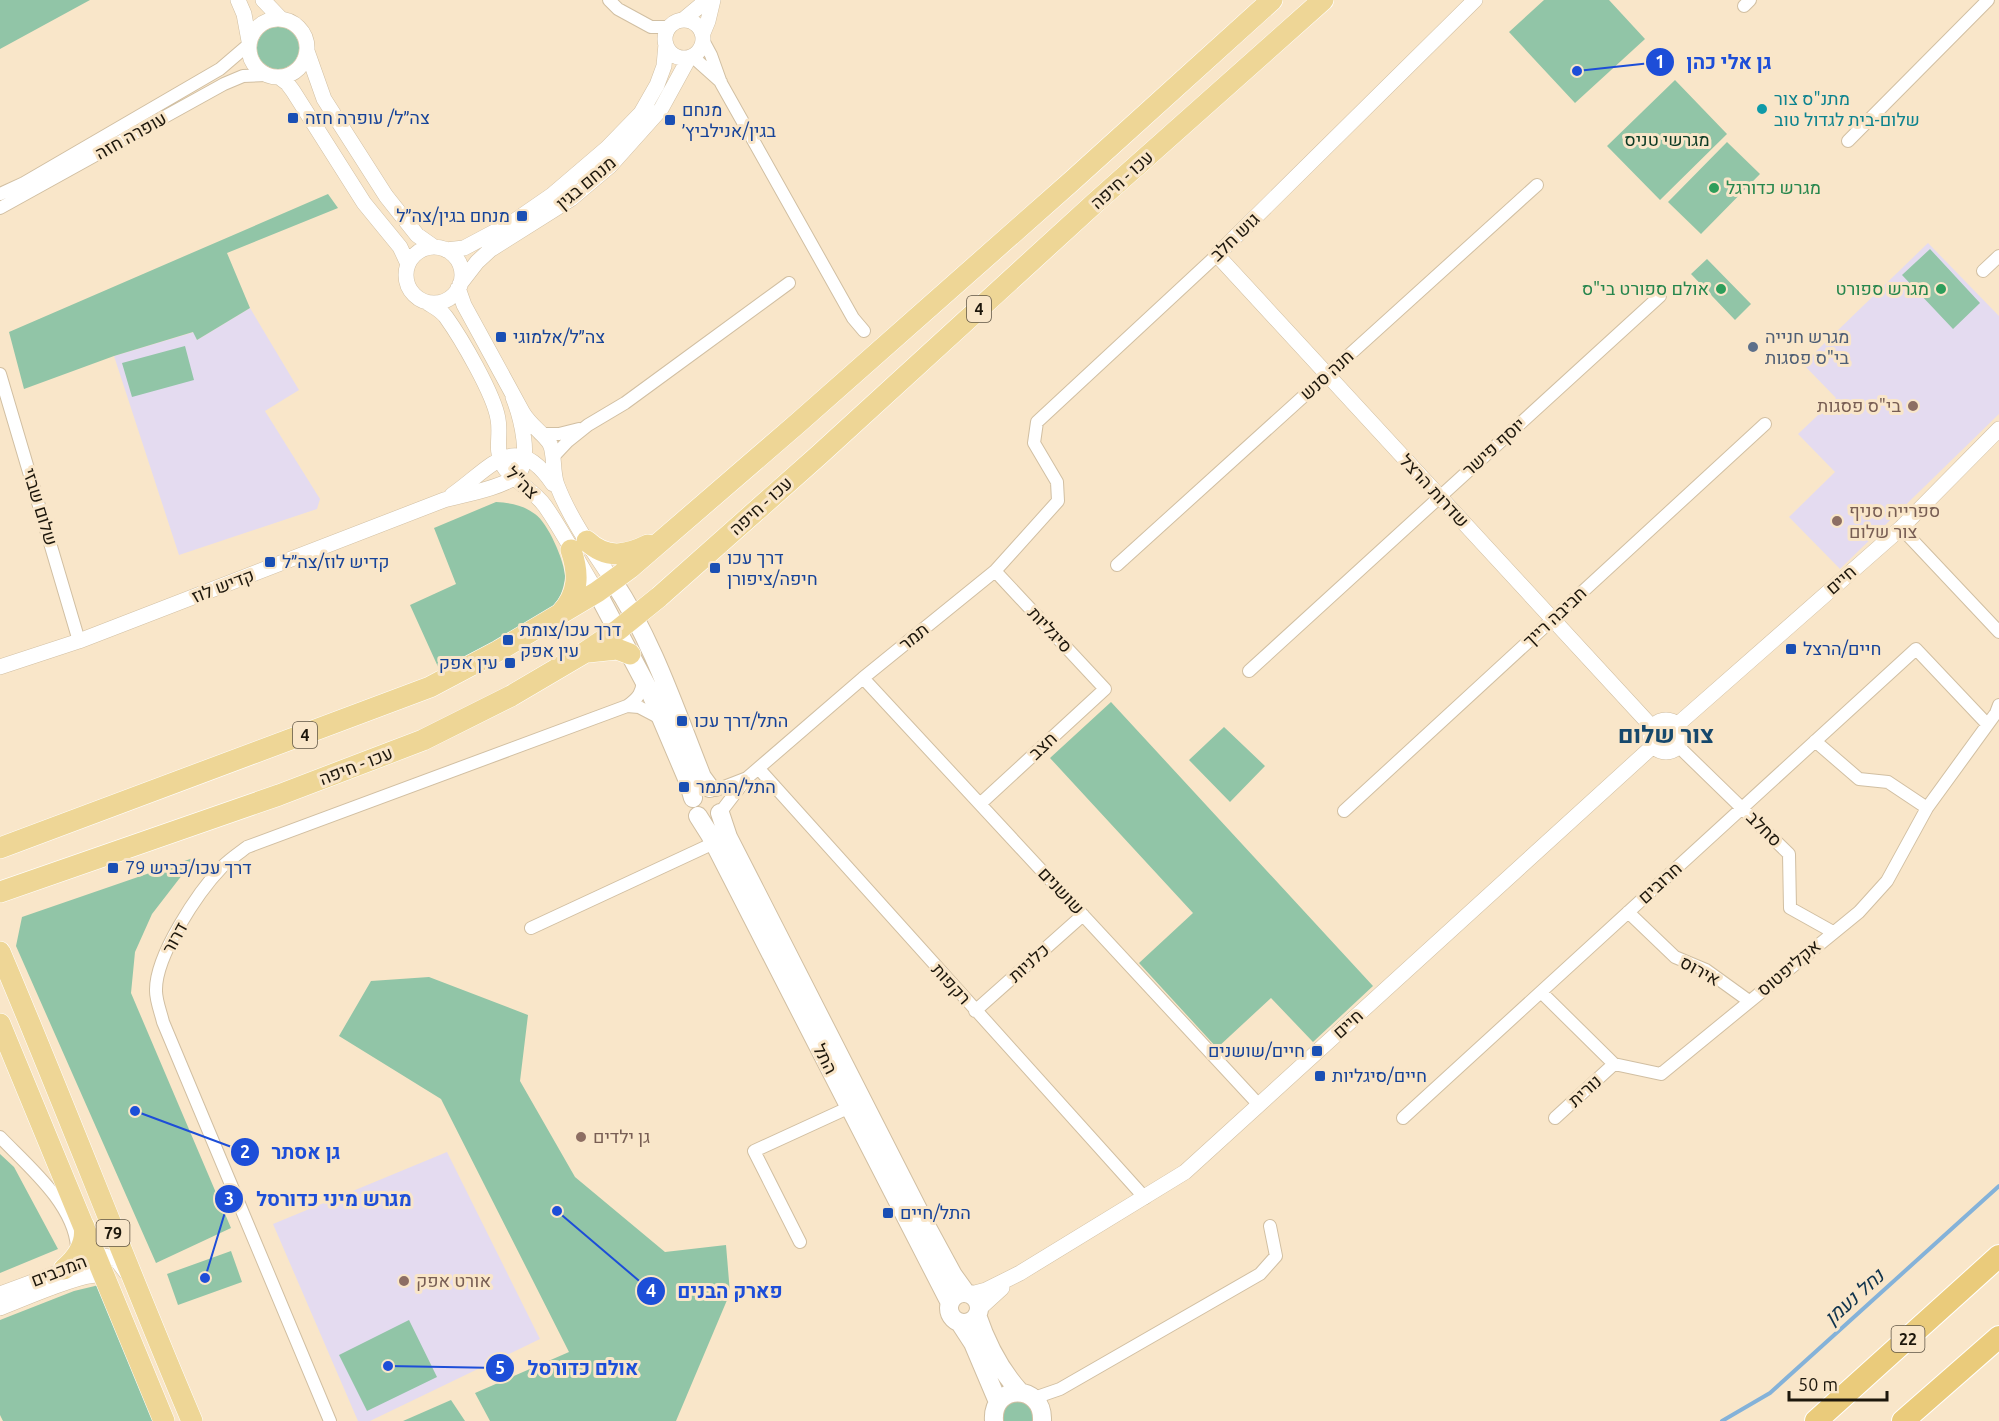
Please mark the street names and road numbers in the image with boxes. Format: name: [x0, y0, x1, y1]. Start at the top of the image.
street label: עופרה חזה: [91, 107, 170, 163]
street label: עכו - חיפה: [1086, 146, 1157, 212]
street label: מנחם בגין: [552, 152, 620, 214]
street label: גוש חלב: [1206, 208, 1263, 264]
road number: 4: [967, 296, 991, 322]
street label: חנה סנש: [1296, 345, 1357, 403]
street label: יוסף פישר: [1458, 413, 1529, 480]
street label: שדרות הרצל: [1396, 450, 1473, 531]
street label: צה"ל: [502, 462, 543, 502]
street label: שלום שבזי: [20, 466, 62, 548]
street label: עכו - חיפה: [725, 472, 796, 538]
street label: חיים: [1821, 561, 1859, 598]
street label: קדיש לוז: [189, 564, 257, 607]
street label: חביבה רייך: [1519, 582, 1591, 651]
street label: סיגליות: [1025, 602, 1077, 656]
street label: תמר: [895, 619, 932, 654]
road number: 4: [293, 722, 317, 748]
street label: חצב: [1024, 728, 1060, 763]
street label: עכו - חיפה: [316, 742, 395, 788]
street label: סחלב: [1743, 807, 1786, 850]
street label: חרובים: [1634, 858, 1685, 907]
street label: שושנים: [1035, 863, 1089, 918]
street label: דרור: [158, 919, 191, 957]
street label: אקליפטוס: [1753, 935, 1825, 1000]
street label: כלניות: [1004, 939, 1053, 986]
street label: אירוס: [1677, 951, 1724, 989]
street label: רקפות: [928, 959, 975, 1008]
street label: חיים: [1328, 1005, 1366, 1042]
street label: התל: [810, 1040, 842, 1077]
street label: נורית: [1564, 1070, 1605, 1110]
road number: 79: [96, 1220, 130, 1246]
street label: המכבים: [28, 1250, 89, 1290]
road number: 22: [1892, 1326, 1924, 1352]

